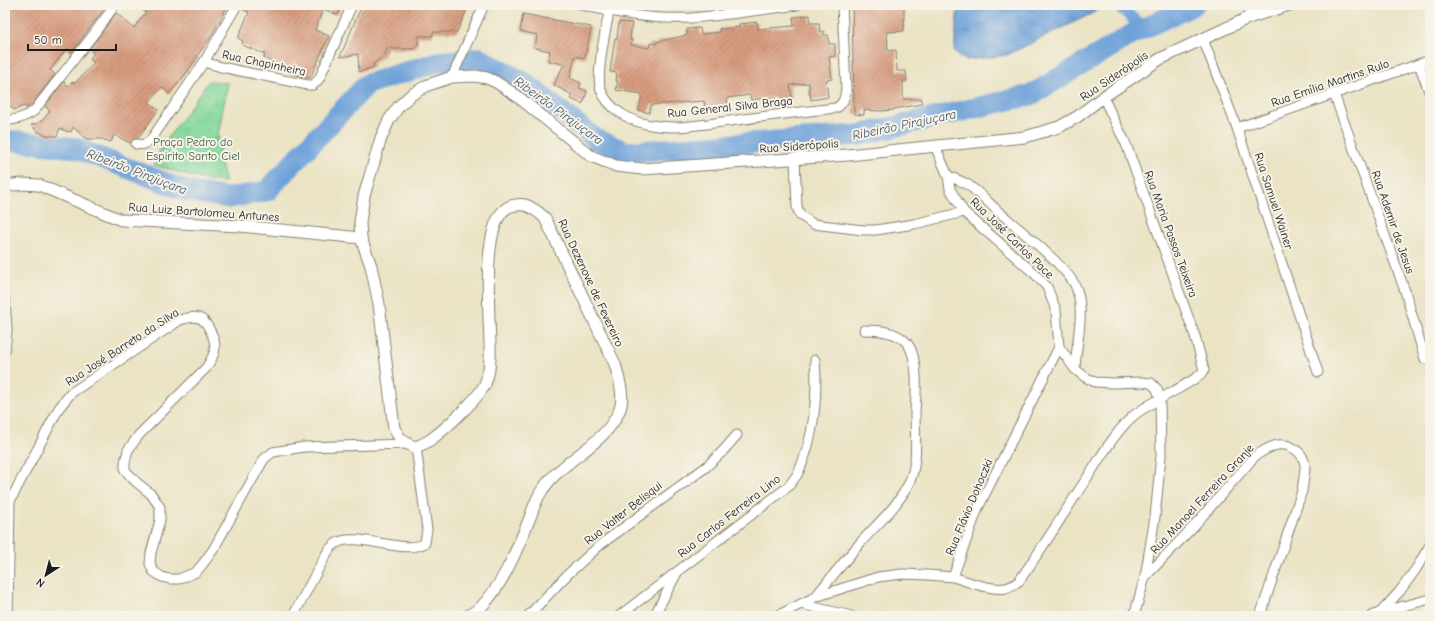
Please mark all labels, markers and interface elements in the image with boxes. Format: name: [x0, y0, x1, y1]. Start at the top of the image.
scale bar: [28, 26, 116, 52]
text: 50 m: [34, 33, 62, 47]
street label: Rua Chapinheira: [221, 47, 307, 79]
street label: Rua Siderópolis: [1077, 48, 1151, 104]
street label: Rua Emília Martins Rulo: [1269, 56, 1391, 110]
water label: Ribeirão Pirajuçara: [511, 73, 606, 148]
street label: Rua General Silva Braga: [667, 93, 793, 121]
water label: Ribeirão Pirajuçara: [851, 106, 958, 143]
park label: Praça Pedro do Espirito Santo Ciel: [146, 135, 240, 163]
street label: Rua Siderópolis: [759, 136, 839, 156]
water label: Ribeirão Pirajuçara: [85, 145, 189, 198]
street label: Rua Samuel Wainer: [1252, 151, 1296, 251]
street label: Rua Maria Passos Teixeira: [1142, 169, 1200, 299]
street label: Rua Ademir de Jesus: [1369, 169, 1417, 275]
street label: Rua José Carlos Pace: [967, 195, 1057, 281]
street label: Rua Luiz Bartolomeu Antunes: [128, 200, 280, 224]
street label: Rua Dezenove de Fevereiro: [555, 217, 627, 349]
street label: Rua José Barreto da Silva: [63, 305, 181, 389]
street label: Rua Manoel Ferreira Granje: [1147, 441, 1257, 557]
street label: Rua Flávio Dohoczki: [942, 457, 996, 557]
street label: Rua Carlos Ferreira Lino: [675, 472, 783, 560]
street label: Rua Valter Belisqui: [581, 478, 665, 548]
north arrow: [26, 555, 66, 595]
text: N: [34, 575, 47, 590]

